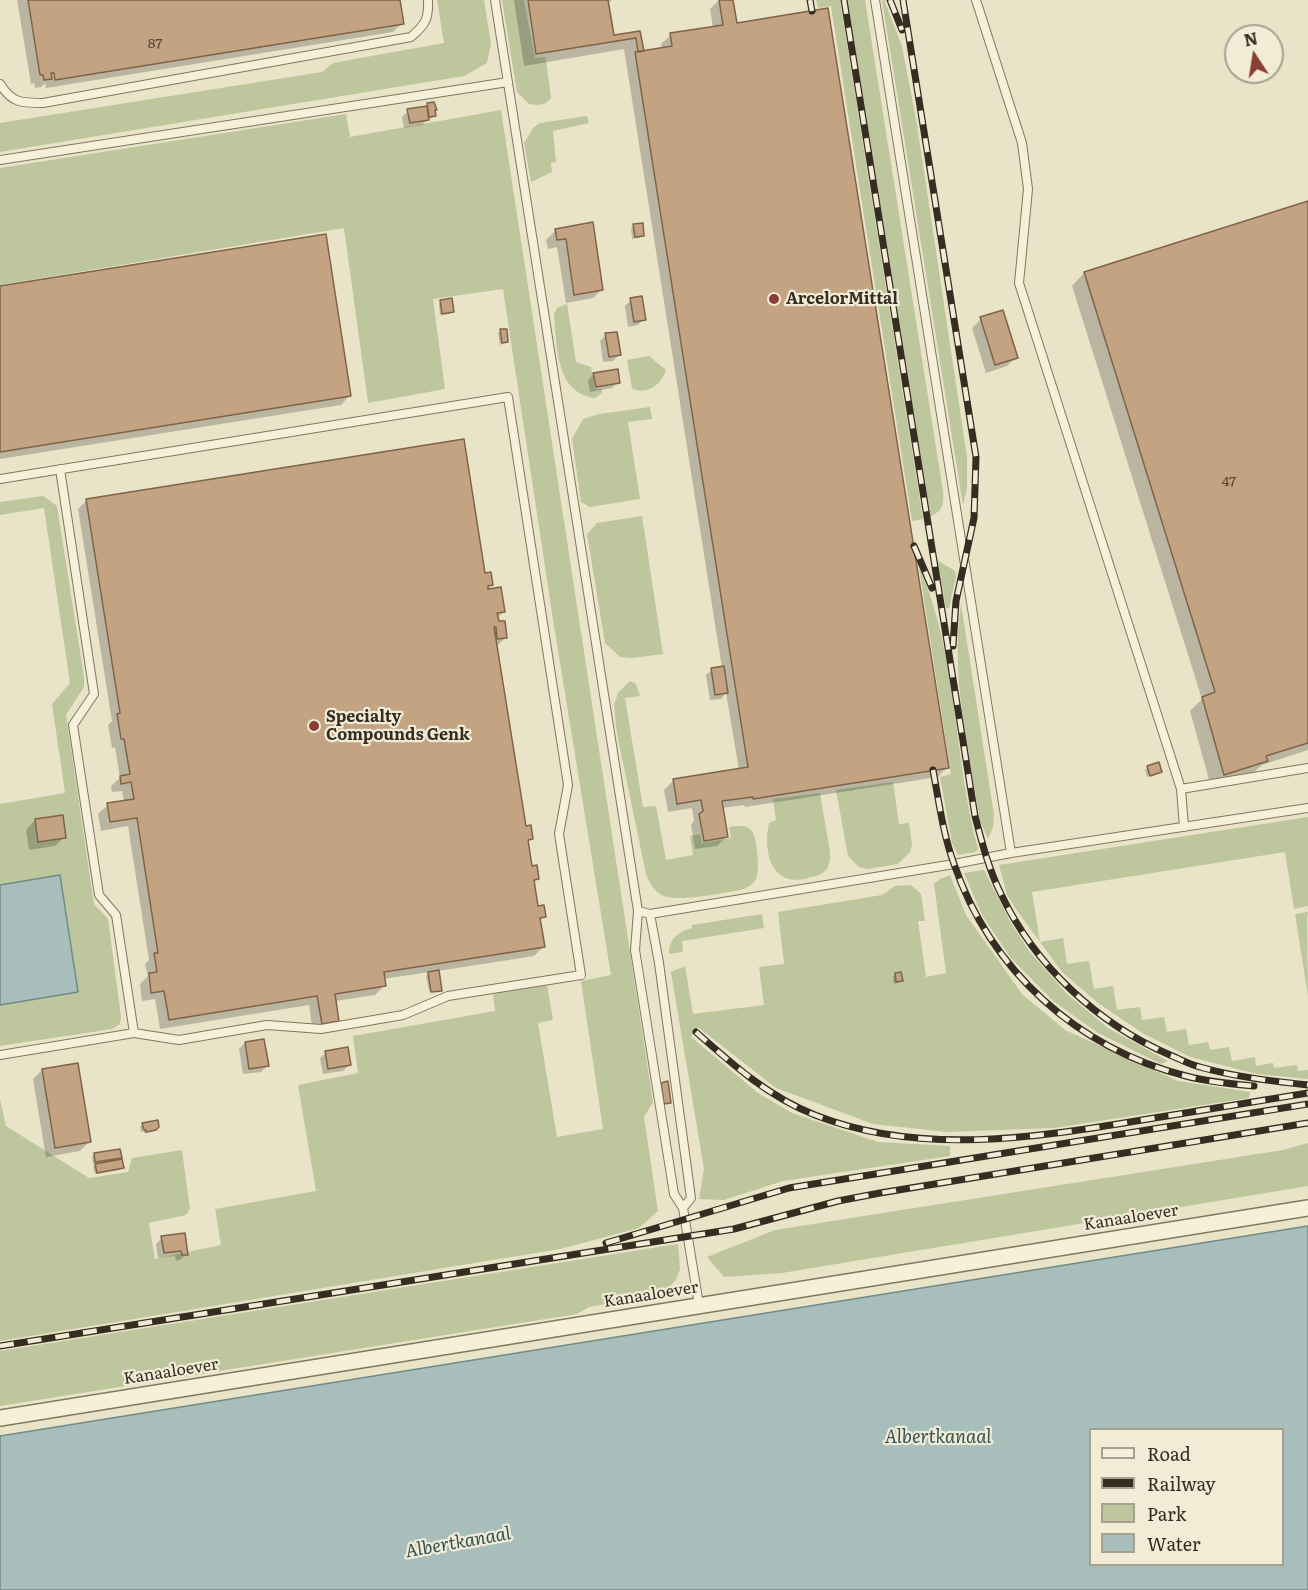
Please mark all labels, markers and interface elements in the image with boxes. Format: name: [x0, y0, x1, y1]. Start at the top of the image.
north arrow: [1224, 24, 1284, 84]
text: N: [1242, 25, 1260, 51]
house number: 87: [148, 36, 162, 52]
place label: ArcelorMittal: [786, 289, 898, 309]
marker: ArcelorMittal: [767, 292, 781, 306]
house number: 47: [1222, 474, 1236, 490]
place label: Specialty Compounds Genk: [326, 707, 470, 745]
marker: Specialty Compounds Genk: [307, 719, 321, 733]
street label: Kanaaloever: [1082, 1201, 1180, 1235]
street label: Kanaaloever: [602, 1278, 700, 1312]
street label: Kanaaloever: [122, 1355, 220, 1389]
water label: Albertkanaal: [885, 1427, 991, 1449]
legend: [1089, 1428, 1284, 1566]
text: Road: [1147, 1440, 1191, 1467]
text: Railway: [1147, 1470, 1216, 1497]
text: Park: [1147, 1500, 1186, 1527]
water label: Albertkanaal: [404, 1523, 512, 1563]
text: Water: [1147, 1530, 1200, 1557]

